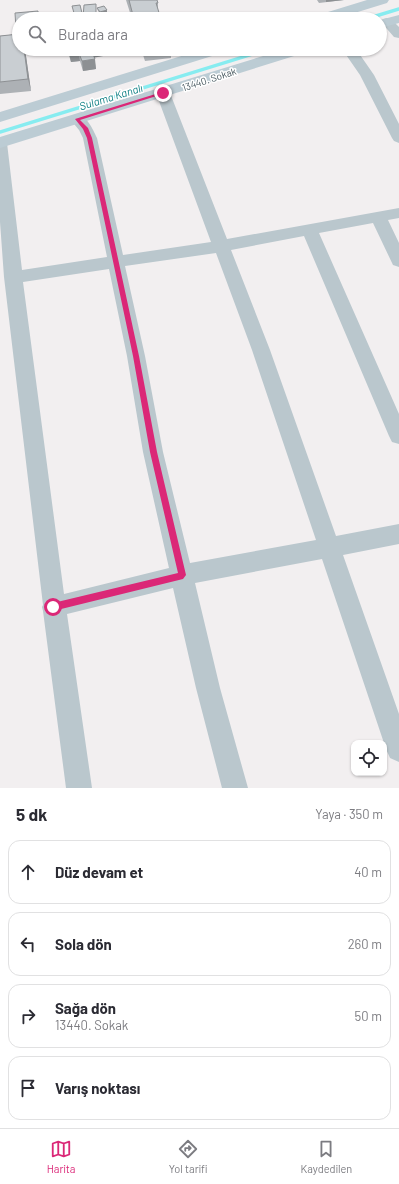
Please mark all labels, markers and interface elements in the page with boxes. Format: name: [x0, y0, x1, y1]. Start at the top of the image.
search box: [12, 12, 387, 56]
icon: search: [26, 23, 48, 45]
text: Burada ara: [58, 25, 128, 43]
street label: 13440. Sokak: [180, 65, 238, 93]
water label: Sulama Kanalı: [78, 81, 144, 112]
route end: [154, 84, 172, 102]
route start: [44, 598, 62, 616]
map controls: [351, 740, 387, 776]
button: locate: [351, 740, 387, 776]
text: 5 dk: [16, 804, 47, 824]
text: Yaya · 350 m: [315, 806, 383, 822]
icon: ahead: [17, 861, 39, 883]
text: Düz devam et: [55, 863, 143, 881]
text: 40 m: [354, 864, 382, 880]
icon: left: [17, 933, 39, 955]
text: Sola dön: [55, 935, 112, 953]
text: 260 m: [348, 936, 382, 952]
text: Sağa dön: [55, 999, 116, 1017]
icon: right: [17, 1005, 39, 1027]
text: 50 m: [355, 1008, 382, 1024]
text: 13440. Sokak: [55, 1017, 128, 1033]
icon: arrive: [17, 1077, 39, 1099]
text: Varış noktası: [55, 1079, 140, 1097]
tab: Harita: [47, 1138, 75, 1175]
tab: Yol tarifi: [169, 1138, 207, 1175]
tab: Kaydedilen: [301, 1138, 352, 1175]

